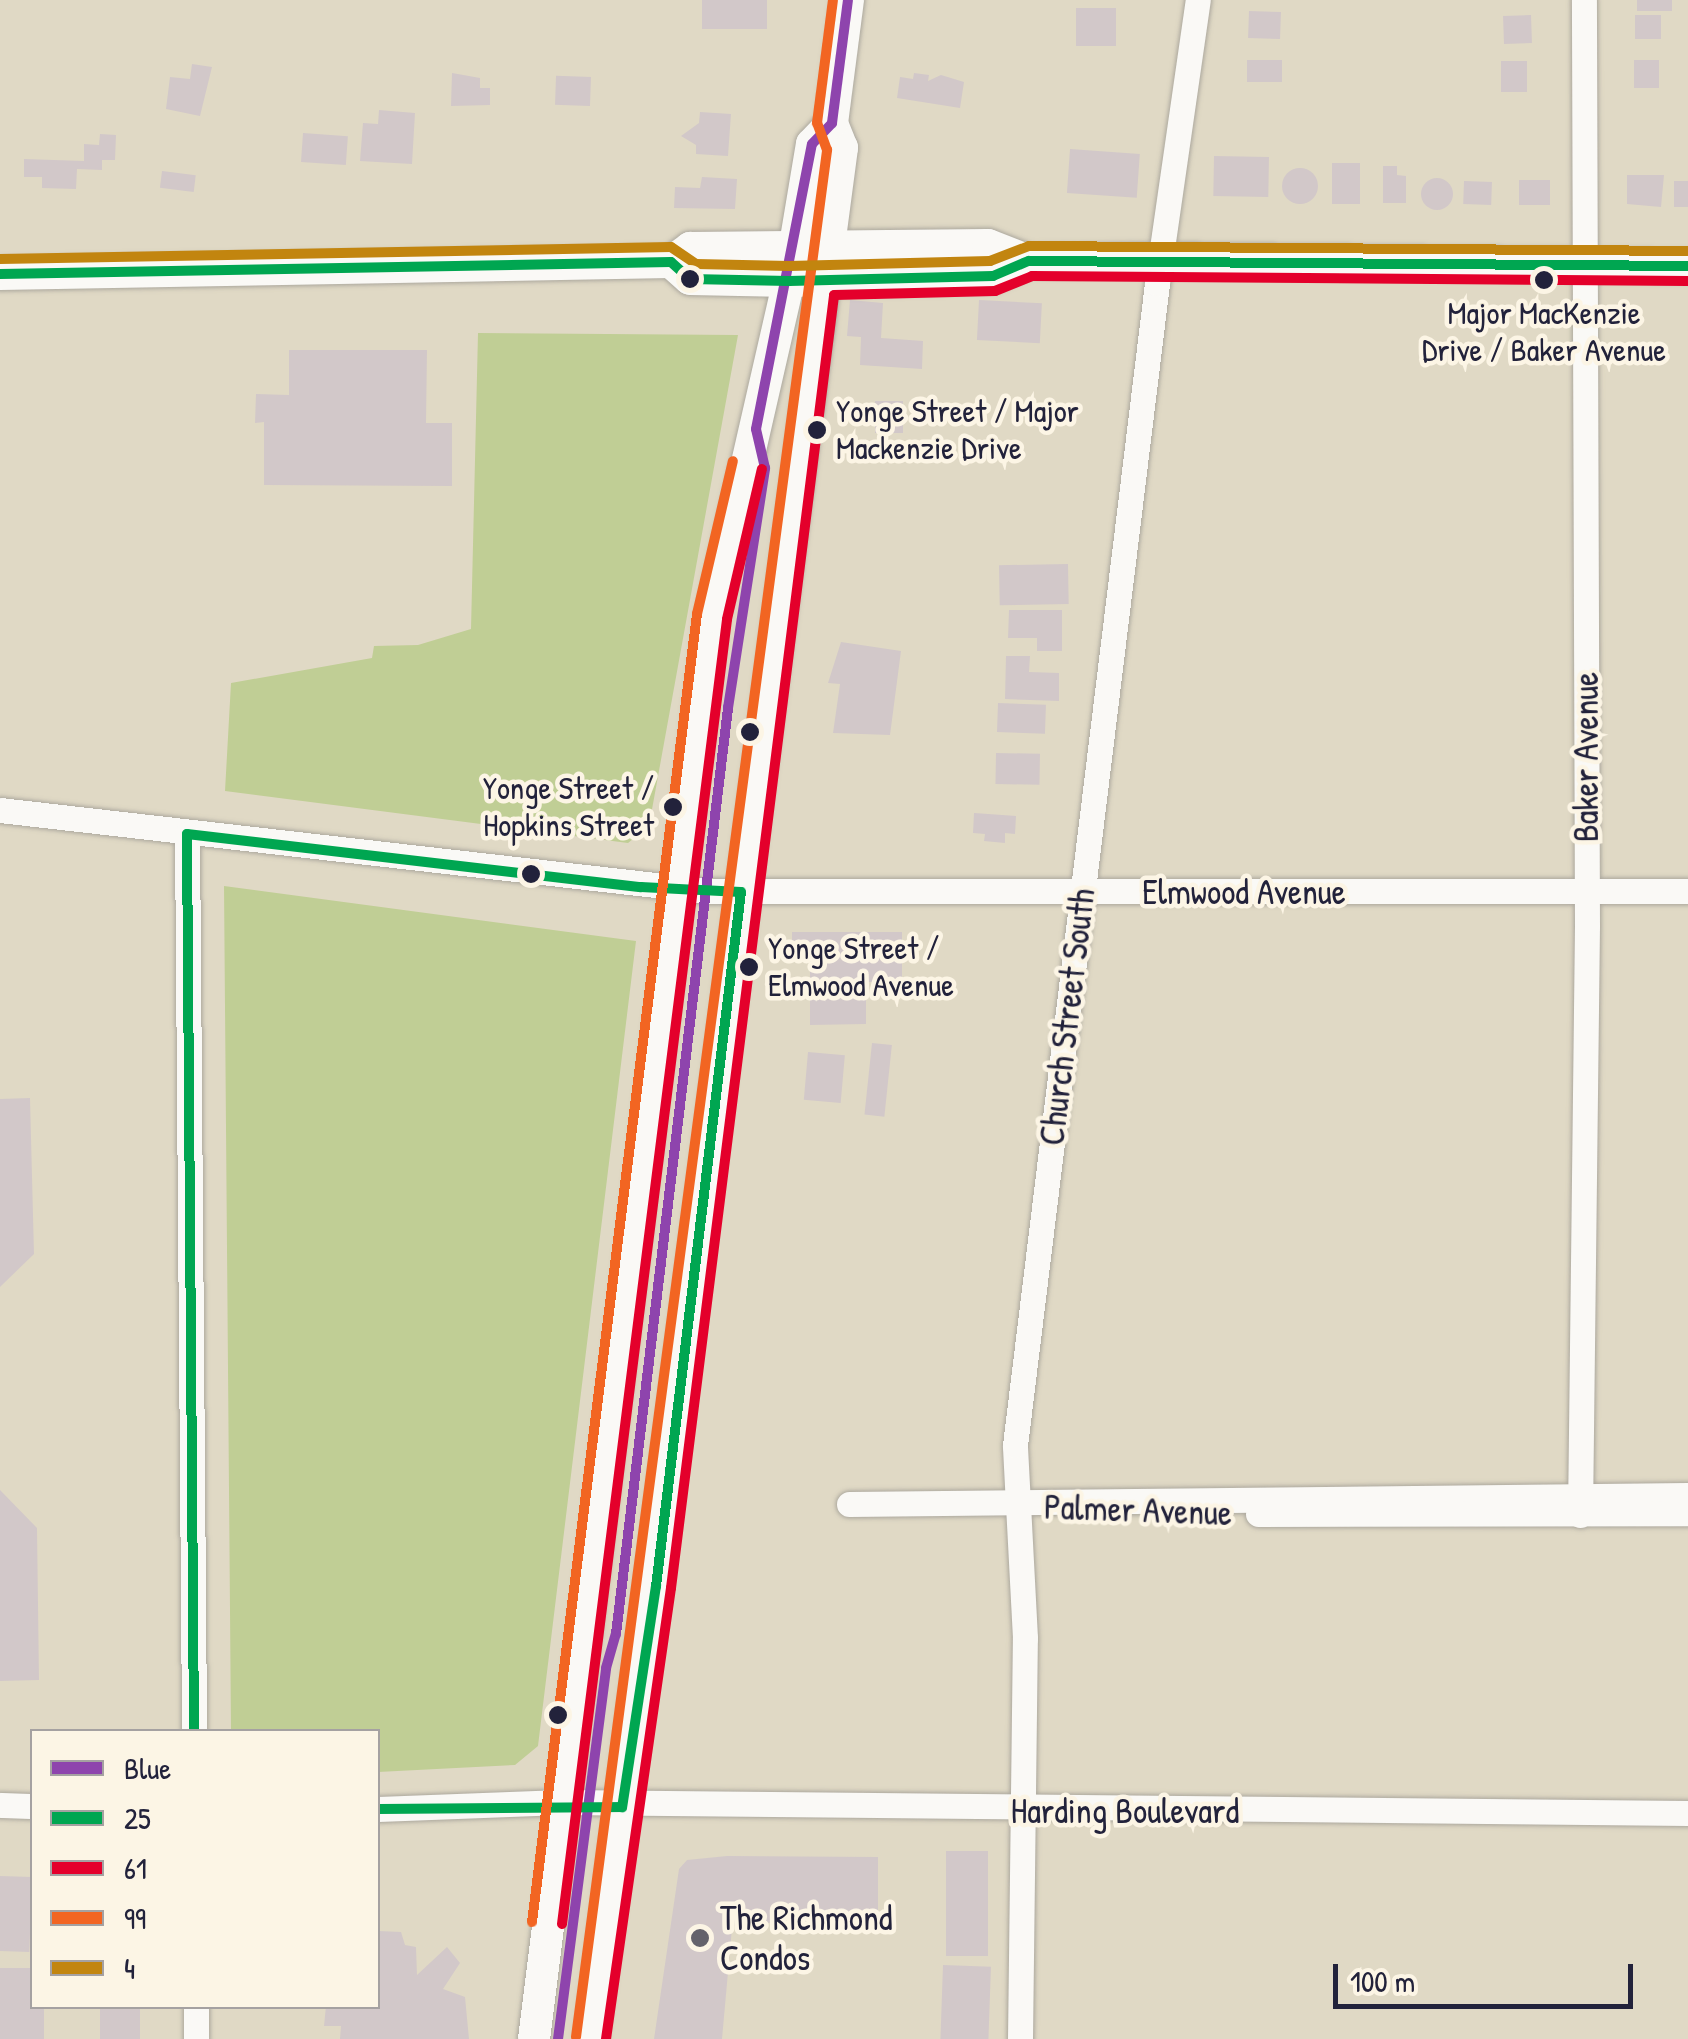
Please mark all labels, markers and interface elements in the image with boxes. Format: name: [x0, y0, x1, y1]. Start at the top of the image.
unlabelled marker: [680, 269, 700, 289]
marker: Major MacKenzie Drive / Baker Avenue: [1534, 270, 1554, 290]
place label: Major MacKenzie Drive / Baker Avenue: [1422, 295, 1666, 370]
place label: Yonge Street / Major Mackenzie Drive: [836, 393, 1079, 468]
marker: Yonge Street / Major Mackenzie Drive: [807, 420, 827, 440]
street label: Baker Avenue: [1565, 672, 1607, 842]
unlabelled marker: [740, 722, 760, 742]
place label: Yonge Street / Hopkins Street: [483, 770, 654, 845]
marker: Yonge Street / Hopkins Street: [663, 797, 683, 817]
unlabelled marker: [521, 864, 541, 884]
street label: Elmwood Avenue: [1142, 871, 1346, 913]
street label: Church Street South: [1030, 886, 1104, 1148]
place label: Yonge Street / Elmwood Avenue: [768, 930, 954, 1005]
marker: Yonge Street / Elmwood Avenue: [739, 957, 759, 977]
street label: Palmer Avenue: [1043, 1486, 1233, 1534]
unlabelled marker: [548, 1705, 568, 1725]
legend: [30, 1729, 380, 2009]
text: Blue: [124, 1748, 171, 1788]
street label: Harding Boulevard: [1011, 1790, 1239, 1832]
text: 25: [124, 1798, 151, 1838]
text: 61: [124, 1848, 147, 1888]
place label: The Richmond Condos: [720, 1897, 892, 1979]
text: 99: [124, 1898, 146, 1938]
marker: The Richmond Condos: [689, 1927, 711, 1949]
scale bar: [1338, 1944, 1638, 2006]
text: 4: [124, 1948, 135, 1988]
text: 100 m: [1350, 1961, 1415, 2001]

